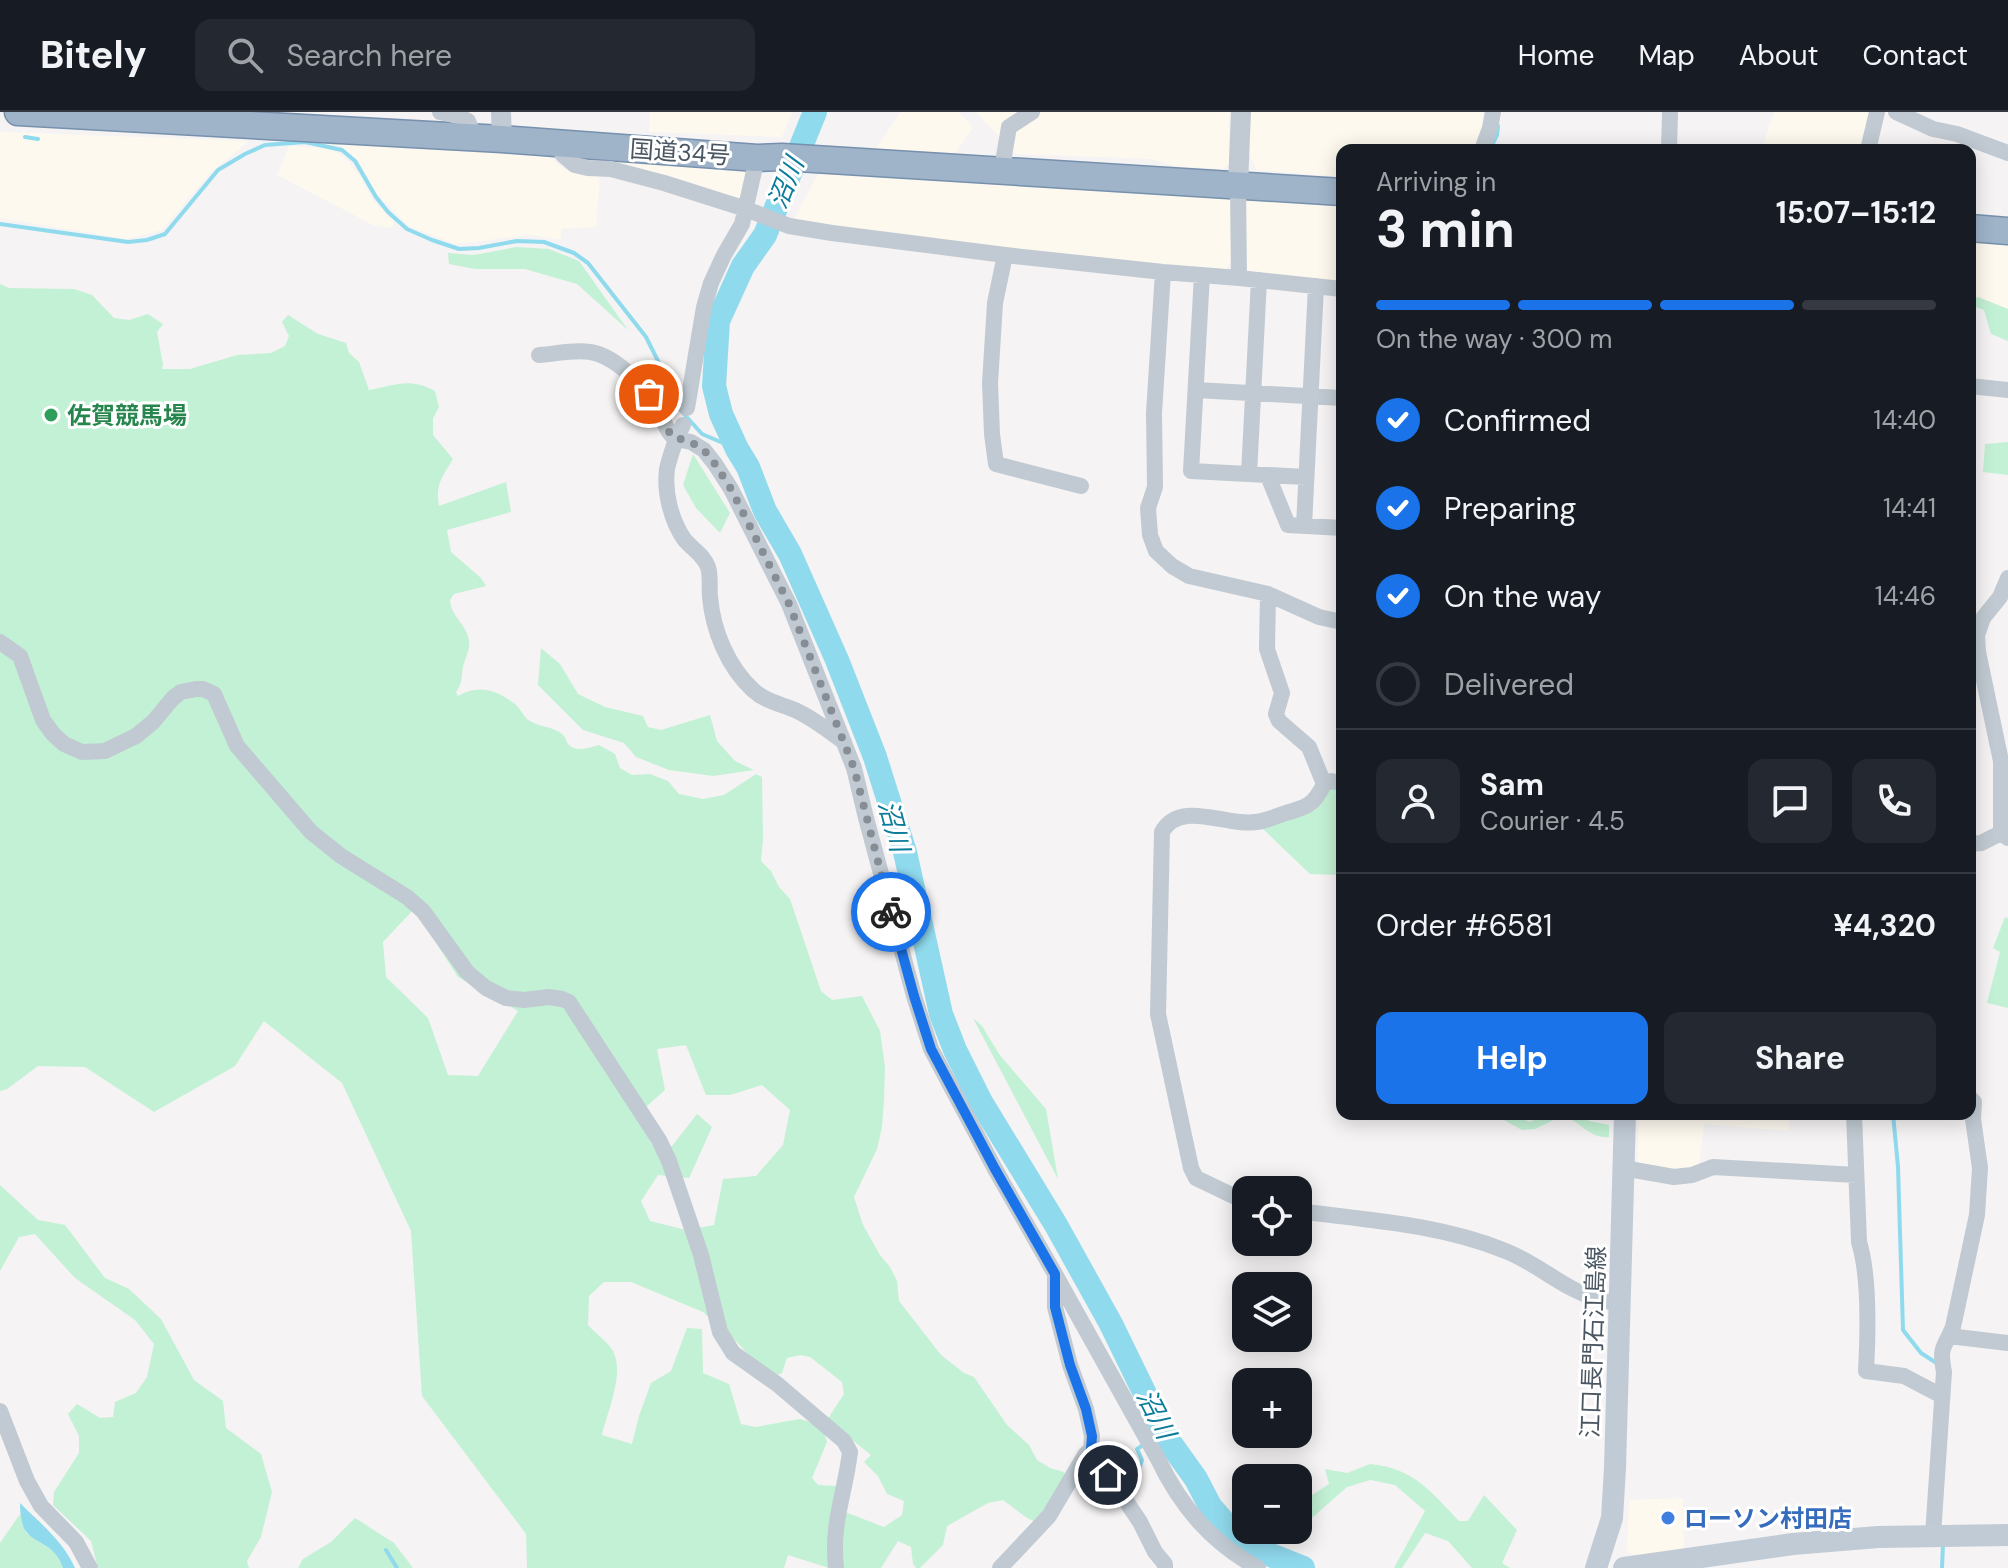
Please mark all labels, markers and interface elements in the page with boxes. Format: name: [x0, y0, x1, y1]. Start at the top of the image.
search box: [195, 19, 755, 91]
text: Bitely: [40, 30, 147, 80]
icon: search: [223, 33, 267, 77]
text: Search here: [287, 36, 452, 75]
text: Home: [1518, 37, 1594, 74]
text: Map: [1638, 37, 1695, 74]
text: About: [1739, 37, 1818, 74]
text: Contact: [1862, 37, 1968, 74]
street label: 国道34号: [629, 133, 731, 171]
water label: 沼川: [760, 150, 813, 213]
text: Arriving in: [1376, 165, 1496, 199]
text: 15:07–15:12: [1776, 193, 1936, 232]
text: 3 min: [1376, 195, 1515, 263]
text: On the way · 300 m: [1376, 322, 1612, 356]
pin: [615, 360, 683, 428]
icon: bag: [627, 372, 671, 416]
icon: check: [1376, 398, 1420, 442]
place label: 佐賀競馬場: [67, 400, 187, 431]
text: Confirmed: [1444, 401, 1591, 440]
text: 14:40: [1873, 403, 1936, 437]
marker: 佐賀競馬場: [42, 406, 60, 424]
icon: check: [1376, 486, 1420, 530]
text: Preparing: [1444, 489, 1576, 528]
text: 14:41: [1883, 491, 1936, 525]
icon: check: [1376, 574, 1420, 618]
text: On the way: [1444, 577, 1601, 616]
text: 14:46: [1875, 579, 1936, 613]
text: Delivered: [1444, 665, 1574, 704]
button: person: [1376, 759, 1460, 843]
button: chat: [1748, 759, 1832, 843]
button: phone: [1852, 759, 1936, 843]
text: Sam: [1480, 765, 1544, 804]
water label: 沼川: [871, 796, 918, 858]
text: Courier · 4.5: [1480, 804, 1625, 838]
courier: [851, 872, 931, 952]
icon: bike: [869, 890, 913, 934]
text: Order #6581: [1376, 906, 1552, 945]
text: ¥4,320: [1833, 906, 1936, 945]
button: Help: [1376, 1012, 1648, 1104]
button: Share: [1664, 1012, 1936, 1104]
map controls: [1232, 1176, 1312, 1544]
button: locate: [1232, 1176, 1312, 1256]
street label: 江口長門石江島線: [1574, 1246, 1612, 1438]
button: layers: [1232, 1272, 1312, 1352]
button: +: [1232, 1368, 1312, 1448]
water label: 沼川: [1129, 1383, 1184, 1448]
pin: [1074, 1441, 1142, 1509]
icon: home: [1086, 1453, 1130, 1497]
button: −: [1232, 1464, 1312, 1544]
place label: ローソン村田店: [1684, 1503, 1852, 1534]
marker: ローソン村田店: [1659, 1509, 1677, 1527]

